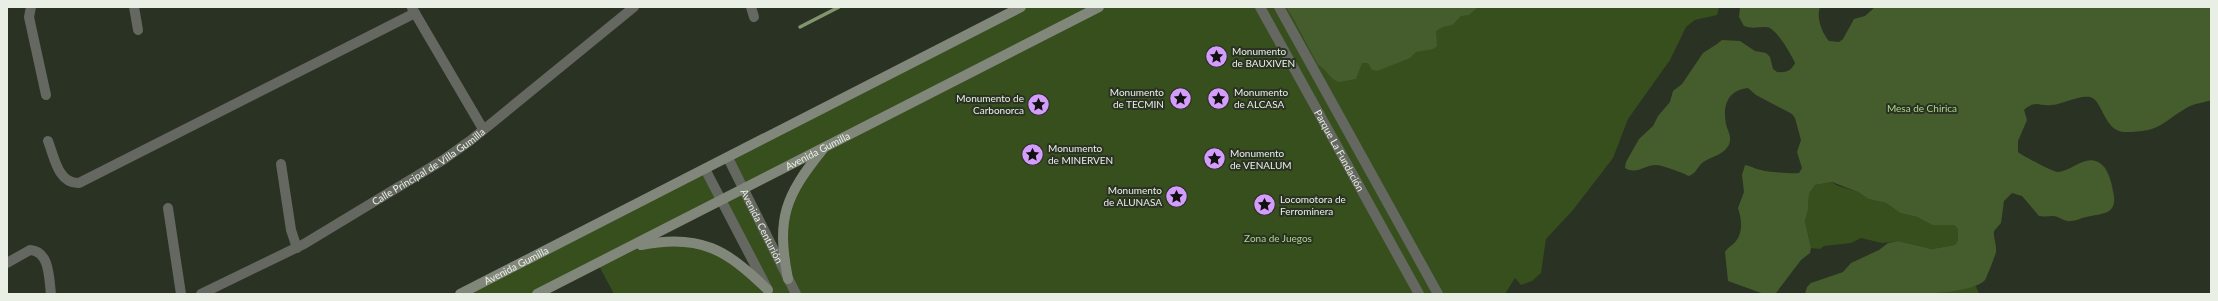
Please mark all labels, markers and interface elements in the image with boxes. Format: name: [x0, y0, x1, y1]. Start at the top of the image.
place icon: Monumento de BAUXIVEN: [1203, 44, 1229, 70]
place label: Monumento de BAUXIVEN: [1232, 45, 1295, 69]
place icon: Monumento de TECMIN: [1167, 85, 1193, 111]
place icon: Monumento de ALCASA: [1206, 85, 1232, 111]
place label: Monumento de TECMIN: [1110, 86, 1164, 110]
place label: Monumento de ALCASA: [1234, 86, 1289, 110]
place icon: Monumento de Carbonorca: [1026, 91, 1052, 117]
place label: Monumento de Carbonorca: [956, 92, 1024, 116]
park label: Mesa de Chirica: [1887, 102, 1957, 114]
street label: Parque La Fundación: [1312, 108, 1367, 193]
street label: Calle Principal de Villa Gumilla: [370, 125, 487, 208]
street label: Avenida Gumilla: [783, 129, 852, 172]
place icon: Monumento de MINERVEN: [1019, 141, 1045, 167]
place label: Monumento de MINERVEN: [1048, 142, 1113, 166]
place icon: Monumento de VENALUM: [1201, 146, 1227, 172]
place label: Monumento de VENALUM: [1230, 147, 1292, 171]
place icon: Monumento de ALUNASA: [1164, 183, 1190, 209]
place label: Monumento de ALUNASA: [1103, 184, 1162, 208]
street label: Avenida Centurión: [738, 187, 786, 265]
place icon: Locomotora de Ferrominera: [1251, 192, 1277, 218]
place label: Locomotora de Ferrominera: [1280, 193, 1346, 217]
park label: Zona de Juegos: [1244, 232, 1312, 244]
street label: Avenida Gumilla: [482, 244, 550, 287]

